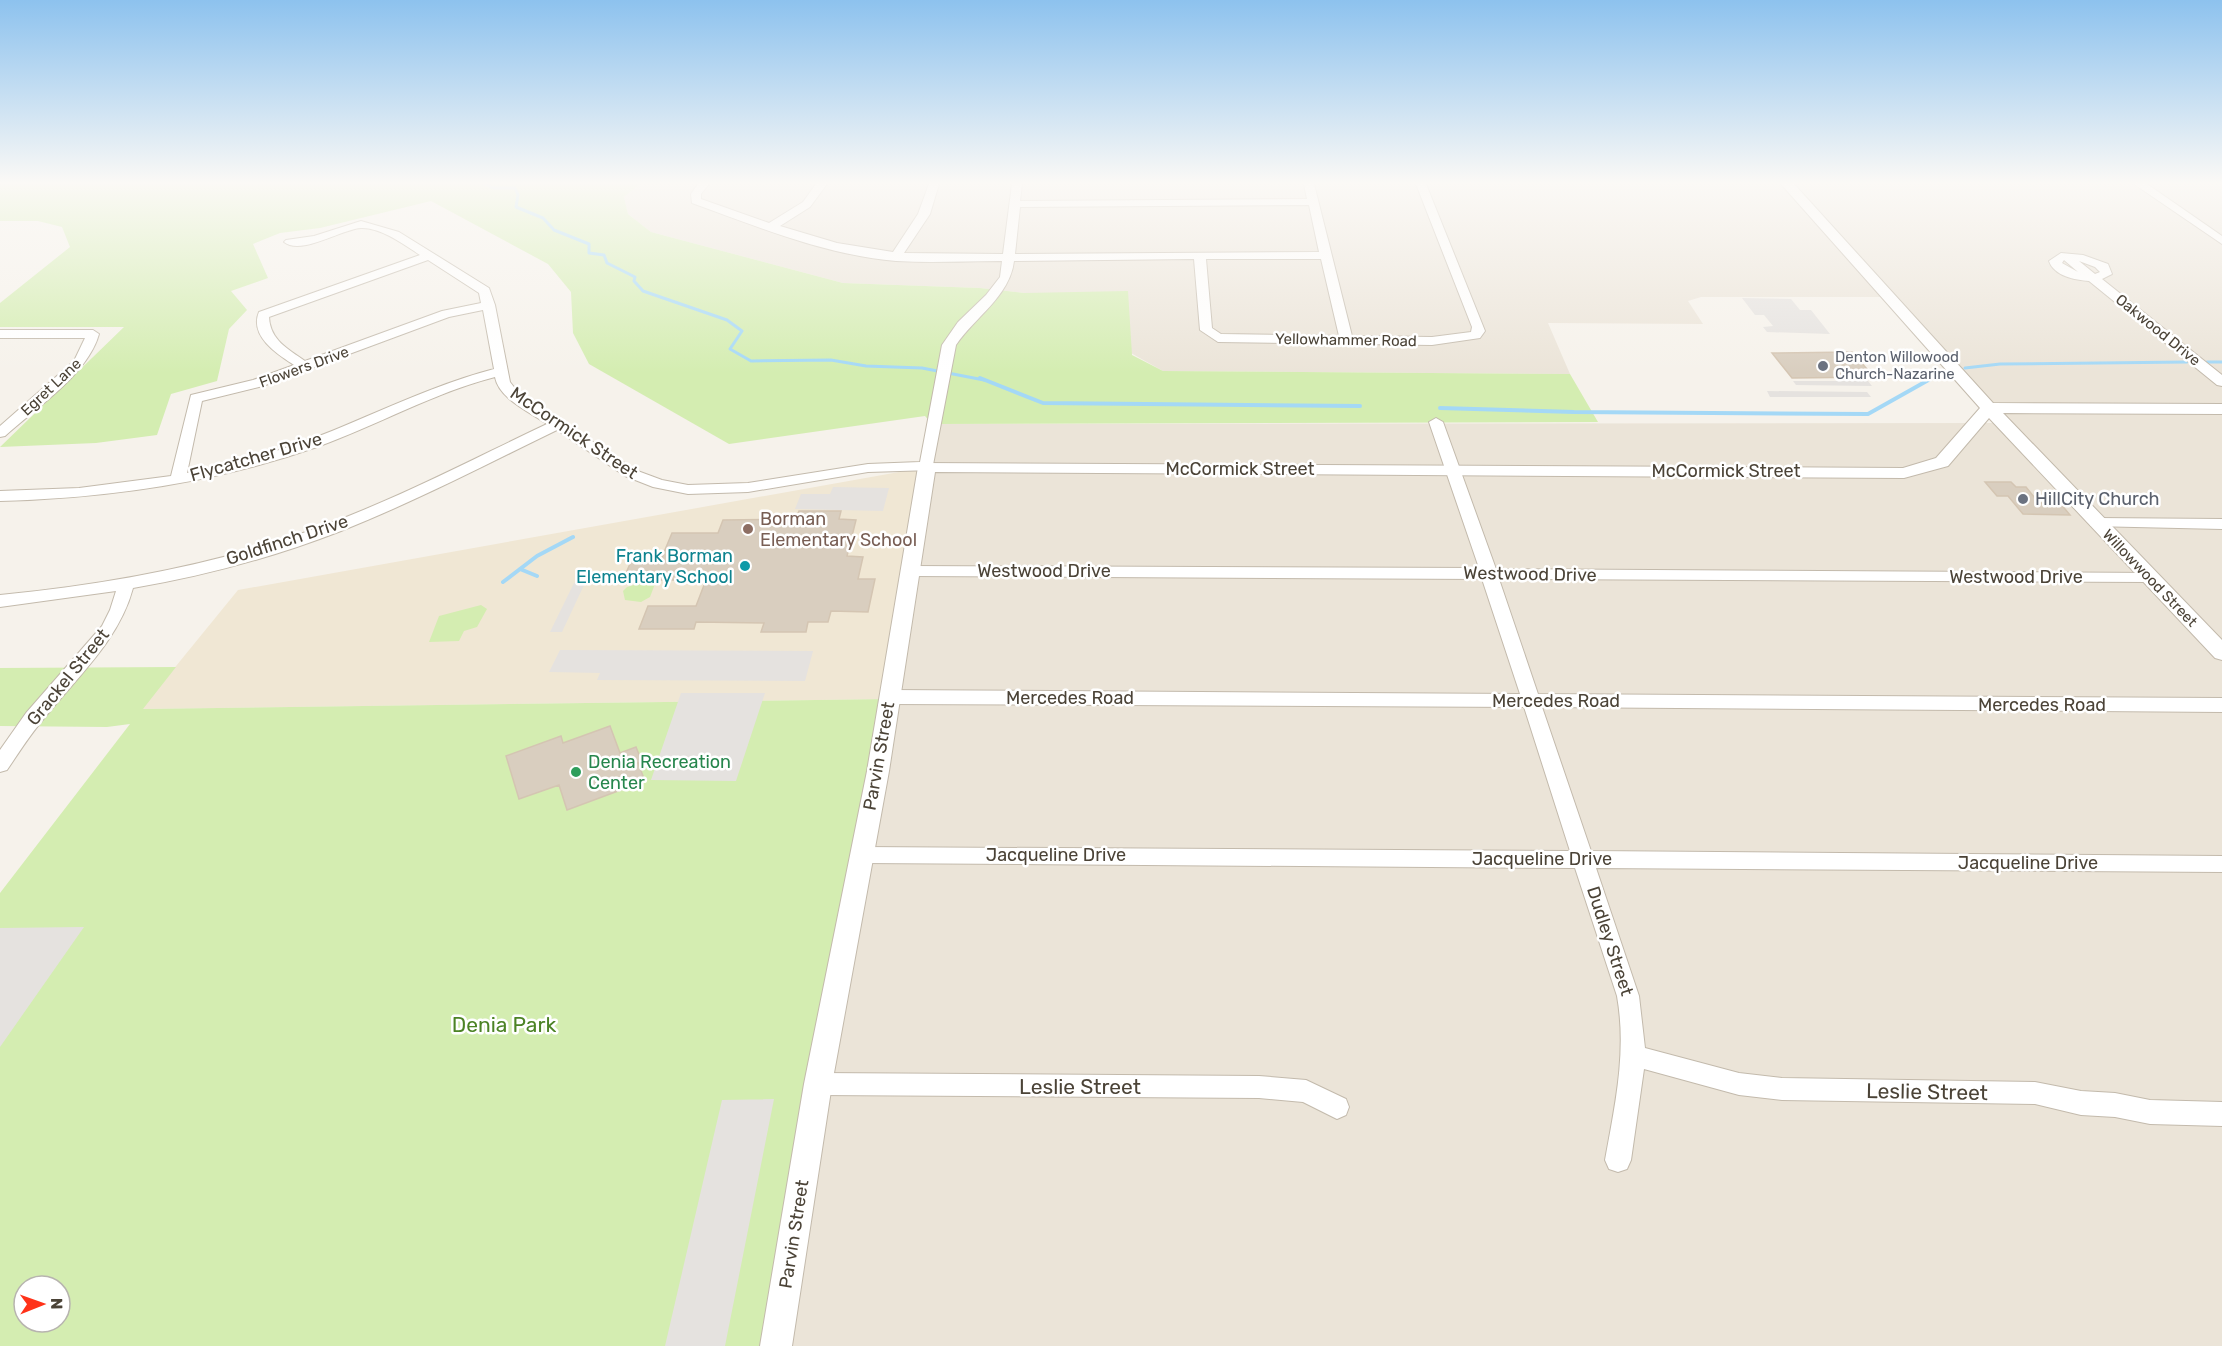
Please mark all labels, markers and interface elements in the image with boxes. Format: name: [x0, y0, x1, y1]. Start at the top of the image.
street label: Oakwood Drive: [2112, 290, 2204, 370]
street label: Yellowhammer Road: [1275, 330, 1417, 350]
street label: Flowers Drive: [257, 342, 351, 392]
place label: Denton Willowood Church-Nazarine: [1835, 348, 1959, 383]
street label: Egret Lane: [17, 355, 85, 419]
marker: Denton Willowood Church-Nazarine: [1816, 359, 1830, 373]
street label: McCormick Street: [506, 382, 642, 484]
street label: Flycatcher Drive: [187, 428, 325, 486]
street label: McCormick Street: [1165, 458, 1315, 480]
street label: McCormick Street: [1651, 460, 1801, 482]
place label: HillCity Church: [2035, 488, 2160, 510]
marker: HillCity Church: [2016, 492, 2030, 506]
place label: Borman Elementary School: [760, 508, 917, 551]
street label: Goldfinch Drive: [223, 510, 351, 570]
marker: Borman Elementary School: [741, 522, 755, 536]
street label: Willowwood Street: [2099, 526, 2201, 631]
place label: Frank Borman Elementary School: [576, 545, 733, 588]
marker: Frank Borman Elementary School: [738, 559, 752, 573]
street label: Westwood Drive: [977, 560, 1111, 582]
street label: Westwood Drive: [1463, 562, 1597, 586]
street label: Westwood Drive: [1949, 566, 2083, 588]
street label: Grackel Street: [22, 624, 114, 730]
street label: Mercedes Road: [1006, 687, 1134, 709]
street label: Mercedes Road: [1492, 690, 1620, 712]
street label: Mercedes Road: [1978, 694, 2106, 716]
street label: Parvin Street: [859, 700, 899, 812]
place label: Denia Recreation Center: [588, 751, 731, 794]
marker: Denia Recreation Center: [569, 765, 583, 779]
street label: Jacqueline Drive: [986, 844, 1126, 866]
street label: Jacqueline Drive: [1472, 848, 1612, 870]
street label: Jacqueline Drive: [1958, 852, 2098, 874]
street label: Dudley Street: [1582, 883, 1638, 999]
park label: Denia Park: [452, 1012, 556, 1037]
street label: Leslie Street: [1019, 1074, 1141, 1099]
street label: Leslie Street: [1866, 1078, 1988, 1105]
street label: Parvin Street: [775, 1178, 813, 1290]
north arrow: [12, 1274, 72, 1334]
text: N: [47, 1298, 66, 1310]

